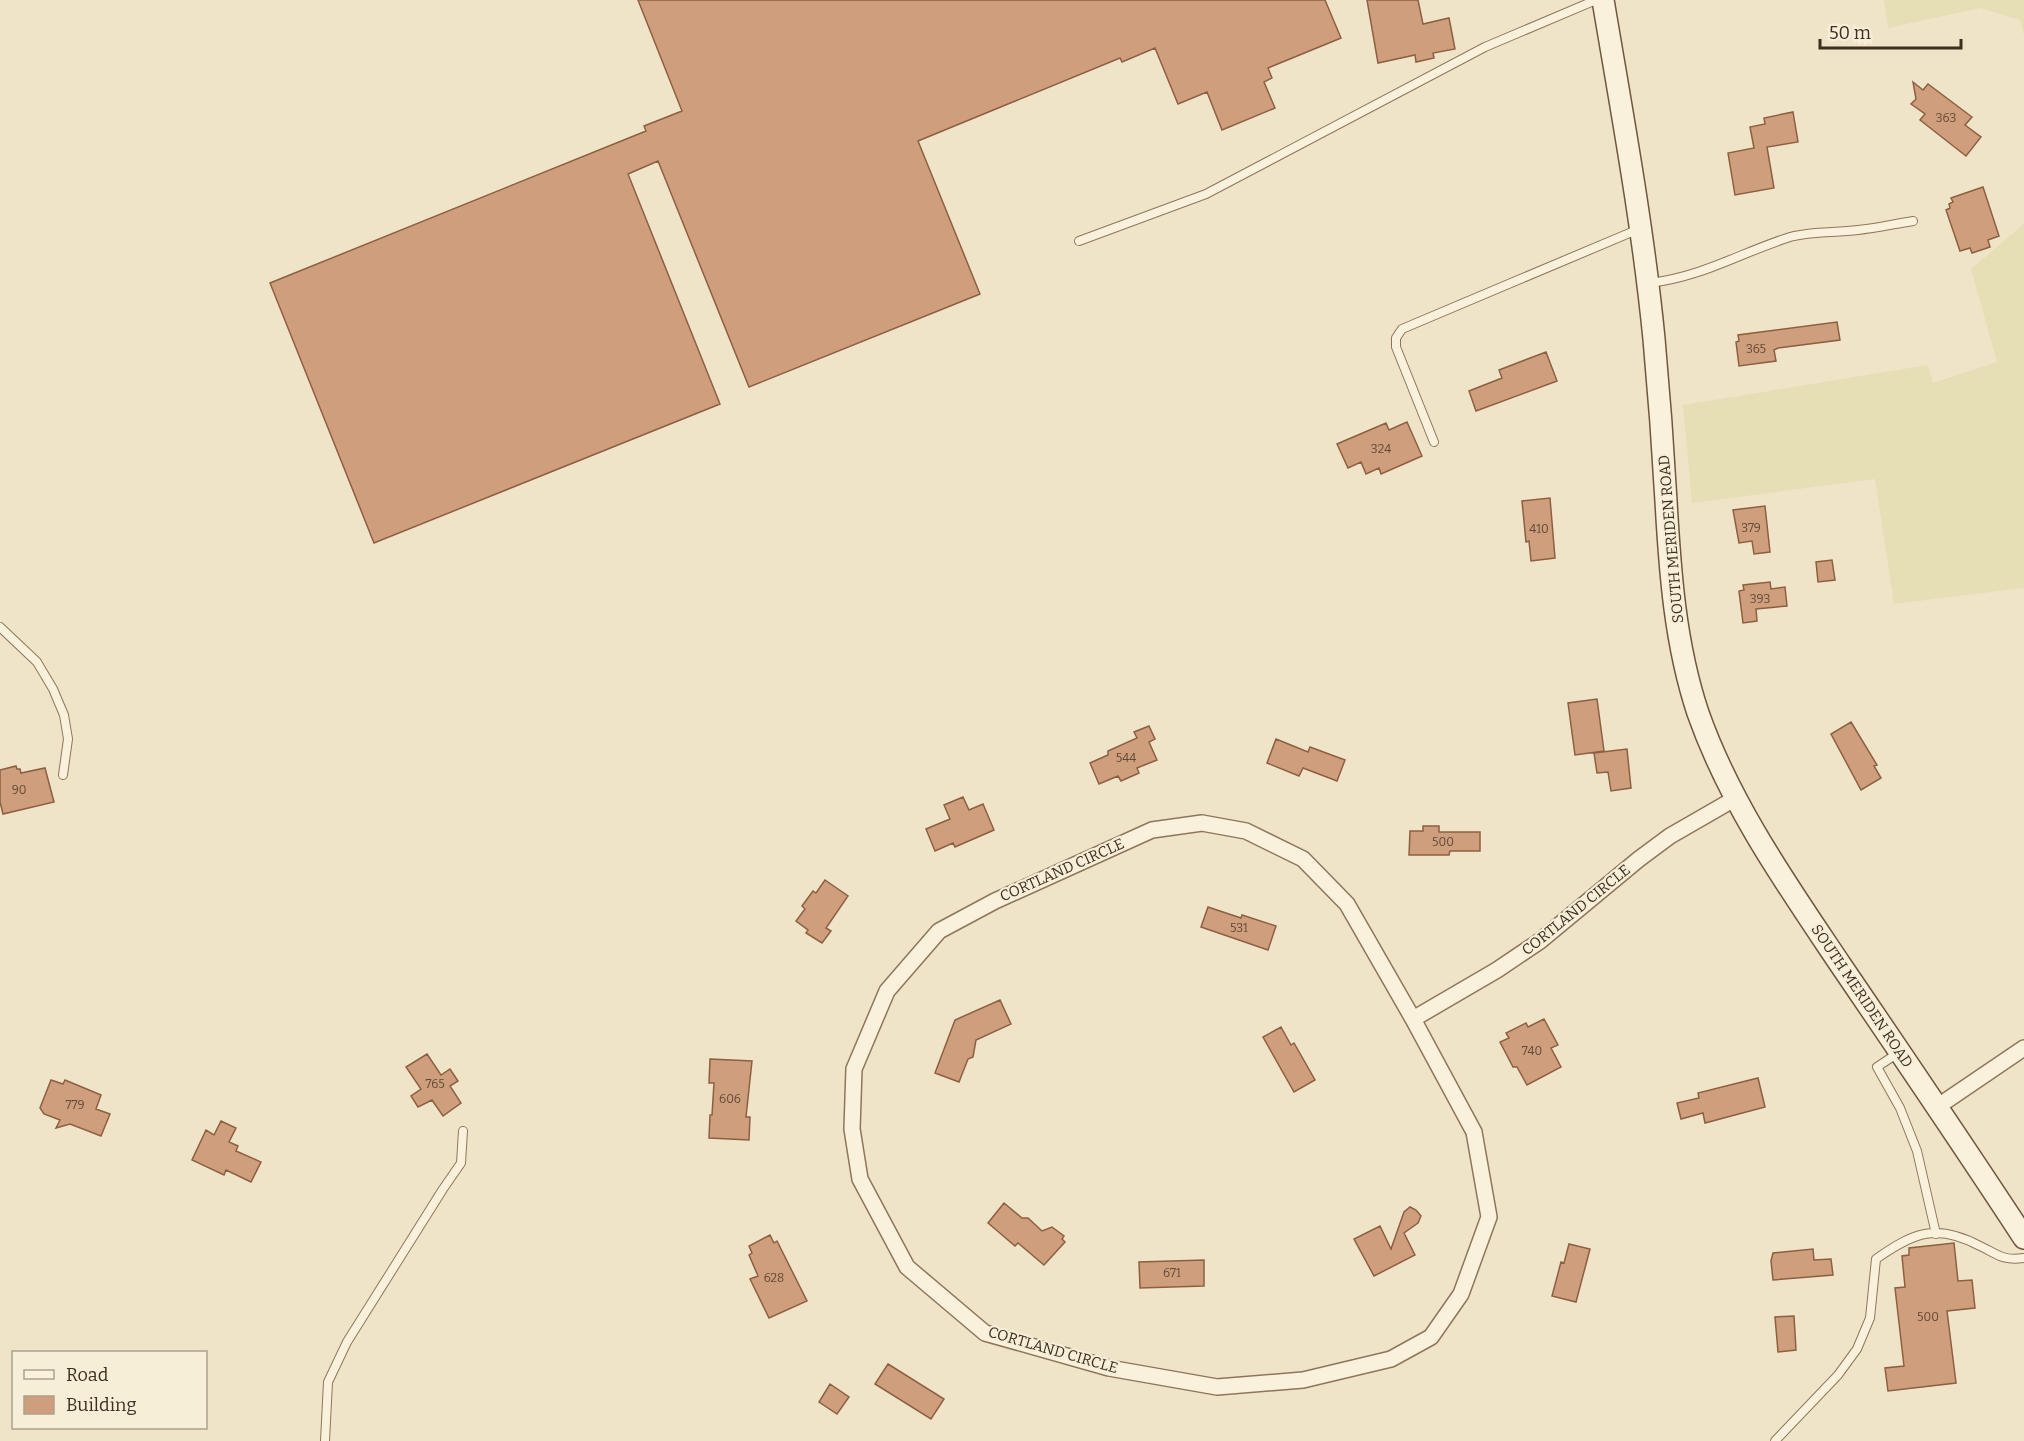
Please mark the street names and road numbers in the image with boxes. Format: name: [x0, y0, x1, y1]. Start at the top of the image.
street label: SOUTH MERIDEN ROAD: [1655, 454, 1687, 624]
street label: CORTLAND CIRCLE: [997, 834, 1127, 906]
street label: CORTLAND CIRCLE: [1518, 861, 1634, 959]
street label: SOUTH MERIDEN ROAD: [1807, 921, 1917, 1071]
street label: CORTLAND CIRCLE: [986, 1323, 1120, 1377]

